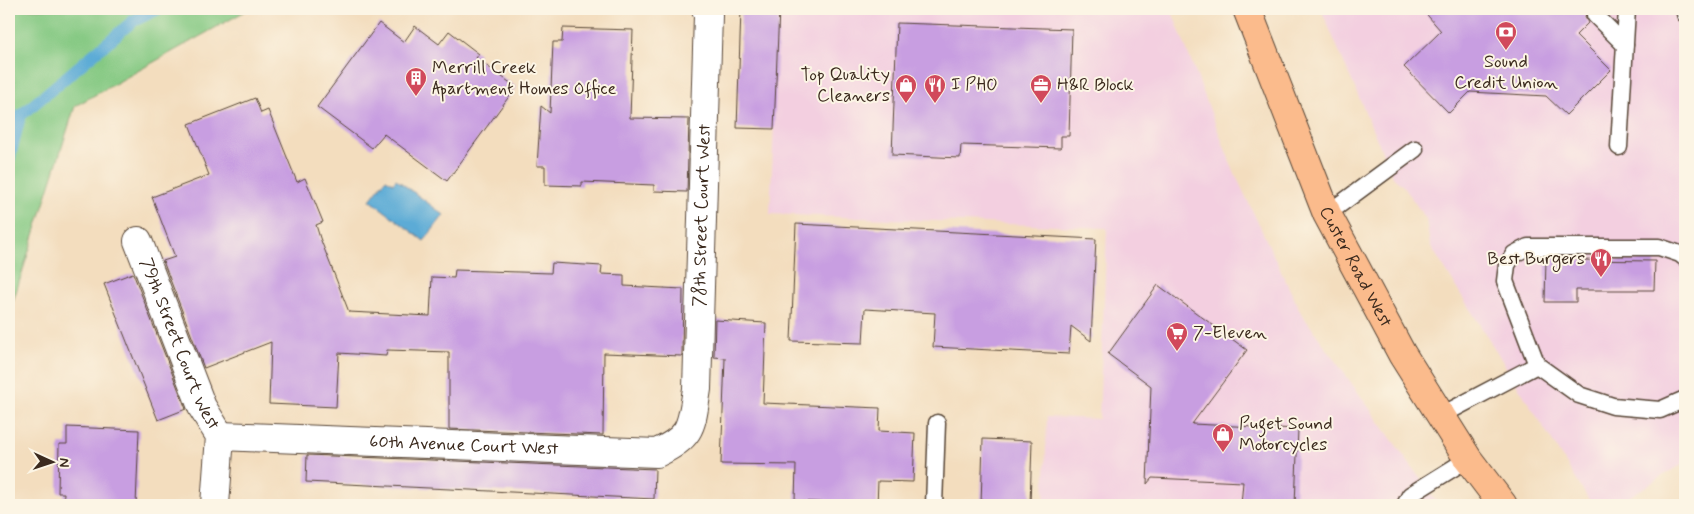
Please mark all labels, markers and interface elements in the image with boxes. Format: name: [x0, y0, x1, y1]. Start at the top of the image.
bank icon: Sound Credit Union: [1494, 20, 1518, 51]
place label: Sound Credit Union: [1454, 50, 1558, 95]
place label: Merrill Creek Apartment Homes Office: [432, 56, 617, 102]
place label: Top Quality Cleaners: [801, 63, 890, 108]
building icon: Merrill Creek Apartment Homes Office: [404, 66, 428, 97]
shop icon: Top Quality Cleaners: [894, 73, 918, 104]
restaurant icon: I PHO: [923, 73, 947, 104]
place label: I PHO: [951, 73, 998, 97]
office icon: H&R Block: [1029, 73, 1053, 104]
place label: H&R Block: [1057, 73, 1134, 97]
street label: 78th Street Court West: [687, 123, 717, 307]
street label: Custer Road West: [1313, 203, 1398, 332]
place label: Best Burgers: [1487, 247, 1585, 272]
restaurant icon: Best Burgers: [1589, 247, 1613, 278]
street label: 79th Street Court West: [134, 255, 226, 435]
supermarket icon: 7-Eleven: [1165, 321, 1189, 352]
place label: 7-Eleven: [1193, 321, 1267, 345]
place label: Puget Sound Motorcycles: [1239, 412, 1333, 457]
shop icon: Puget Sound Motorcycles: [1211, 422, 1235, 453]
street label: 60th Avenue Court West: [369, 430, 559, 461]
north arrow: [28, 436, 78, 486]
text: N: [55, 457, 73, 468]

